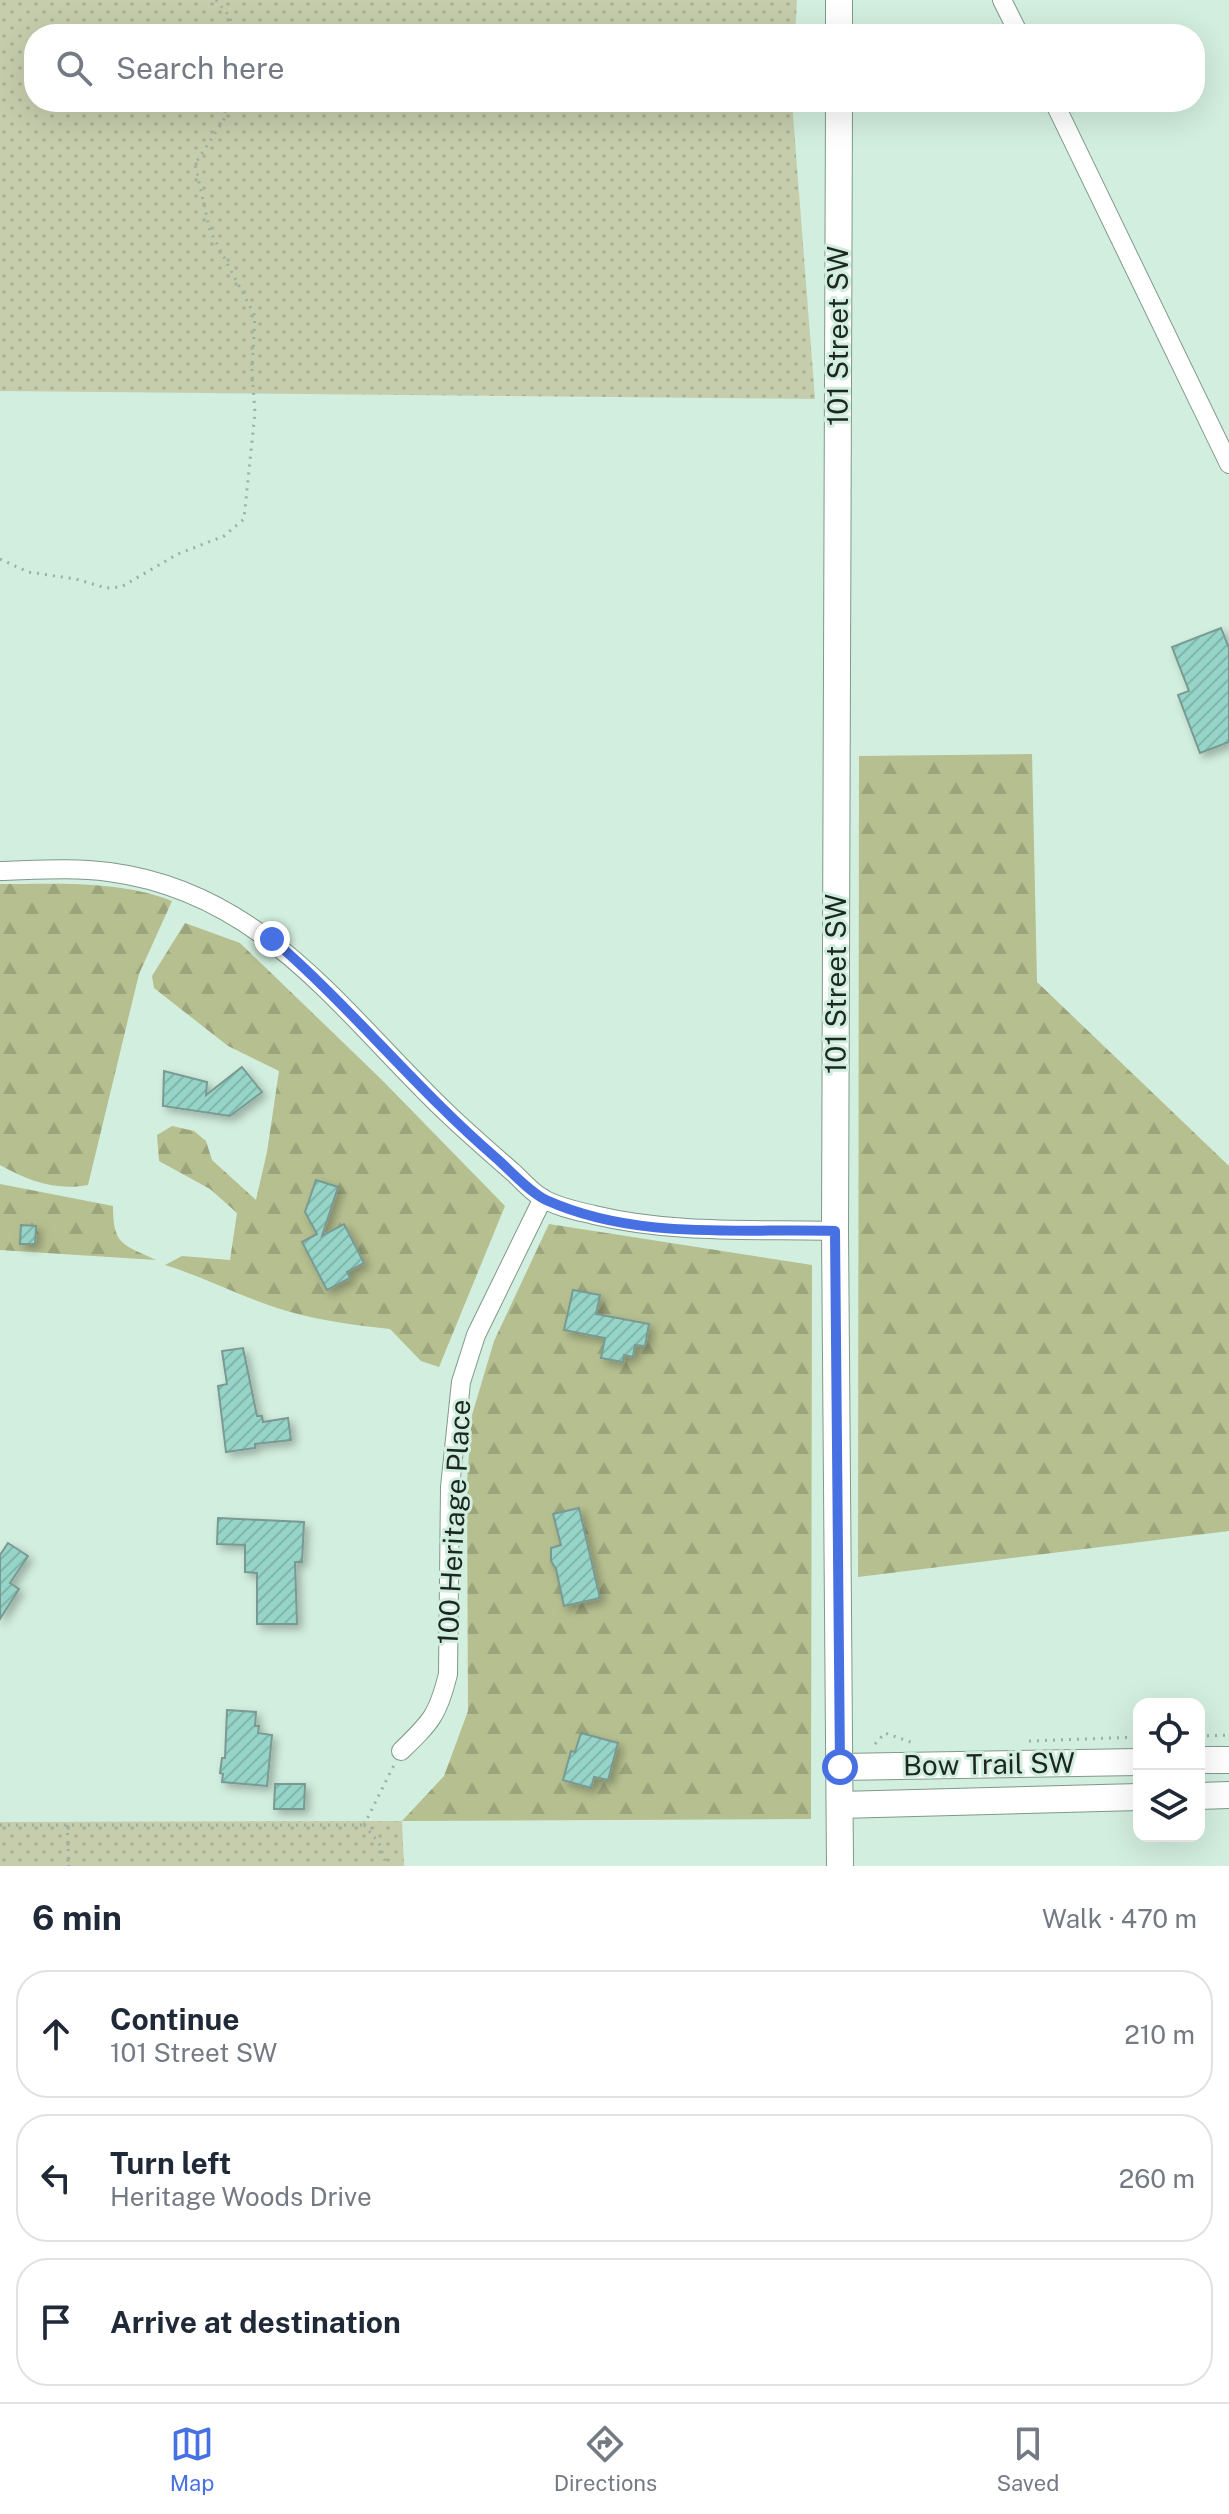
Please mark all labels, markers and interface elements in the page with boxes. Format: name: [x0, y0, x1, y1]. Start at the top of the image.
search box: [24, 24, 1205, 112]
icon: search: [52, 46, 96, 90]
text: Search here: [116, 50, 284, 86]
street label: 101 Street SW: [821, 246, 854, 426]
street label: 101 Street SW: [819, 894, 852, 1074]
route end: [254, 921, 290, 957]
street label: 100 Heritage Place: [431, 1398, 476, 1645]
map controls: [1133, 1698, 1205, 1842]
button: locate: [1133, 1698, 1205, 1770]
street label: Bow Trail SW: [903, 1745, 1076, 1781]
route start: [822, 1749, 858, 1785]
button: layers: [1133, 1770, 1205, 1842]
text: 6 min: [32, 1898, 122, 1938]
text: Walk · 470 m: [1042, 1903, 1197, 1934]
text: Continue: [110, 2001, 240, 2037]
icon: ahead: [34, 2012, 78, 2056]
text: 210 m: [1124, 2019, 1195, 2050]
text: 101 Street SW: [110, 2037, 277, 2068]
text: Turn left: [110, 2145, 231, 2181]
icon: left: [34, 2156, 78, 2200]
text: 260 m: [1119, 2163, 1195, 2194]
text: Heritage Woods Drive: [110, 2181, 372, 2212]
icon: arrive: [34, 2300, 78, 2344]
text: Arrive at destination: [110, 2304, 401, 2340]
tab: Map: [170, 2422, 214, 2496]
tab: Directions: [554, 2422, 657, 2496]
tab: Saved: [996, 2422, 1059, 2496]

